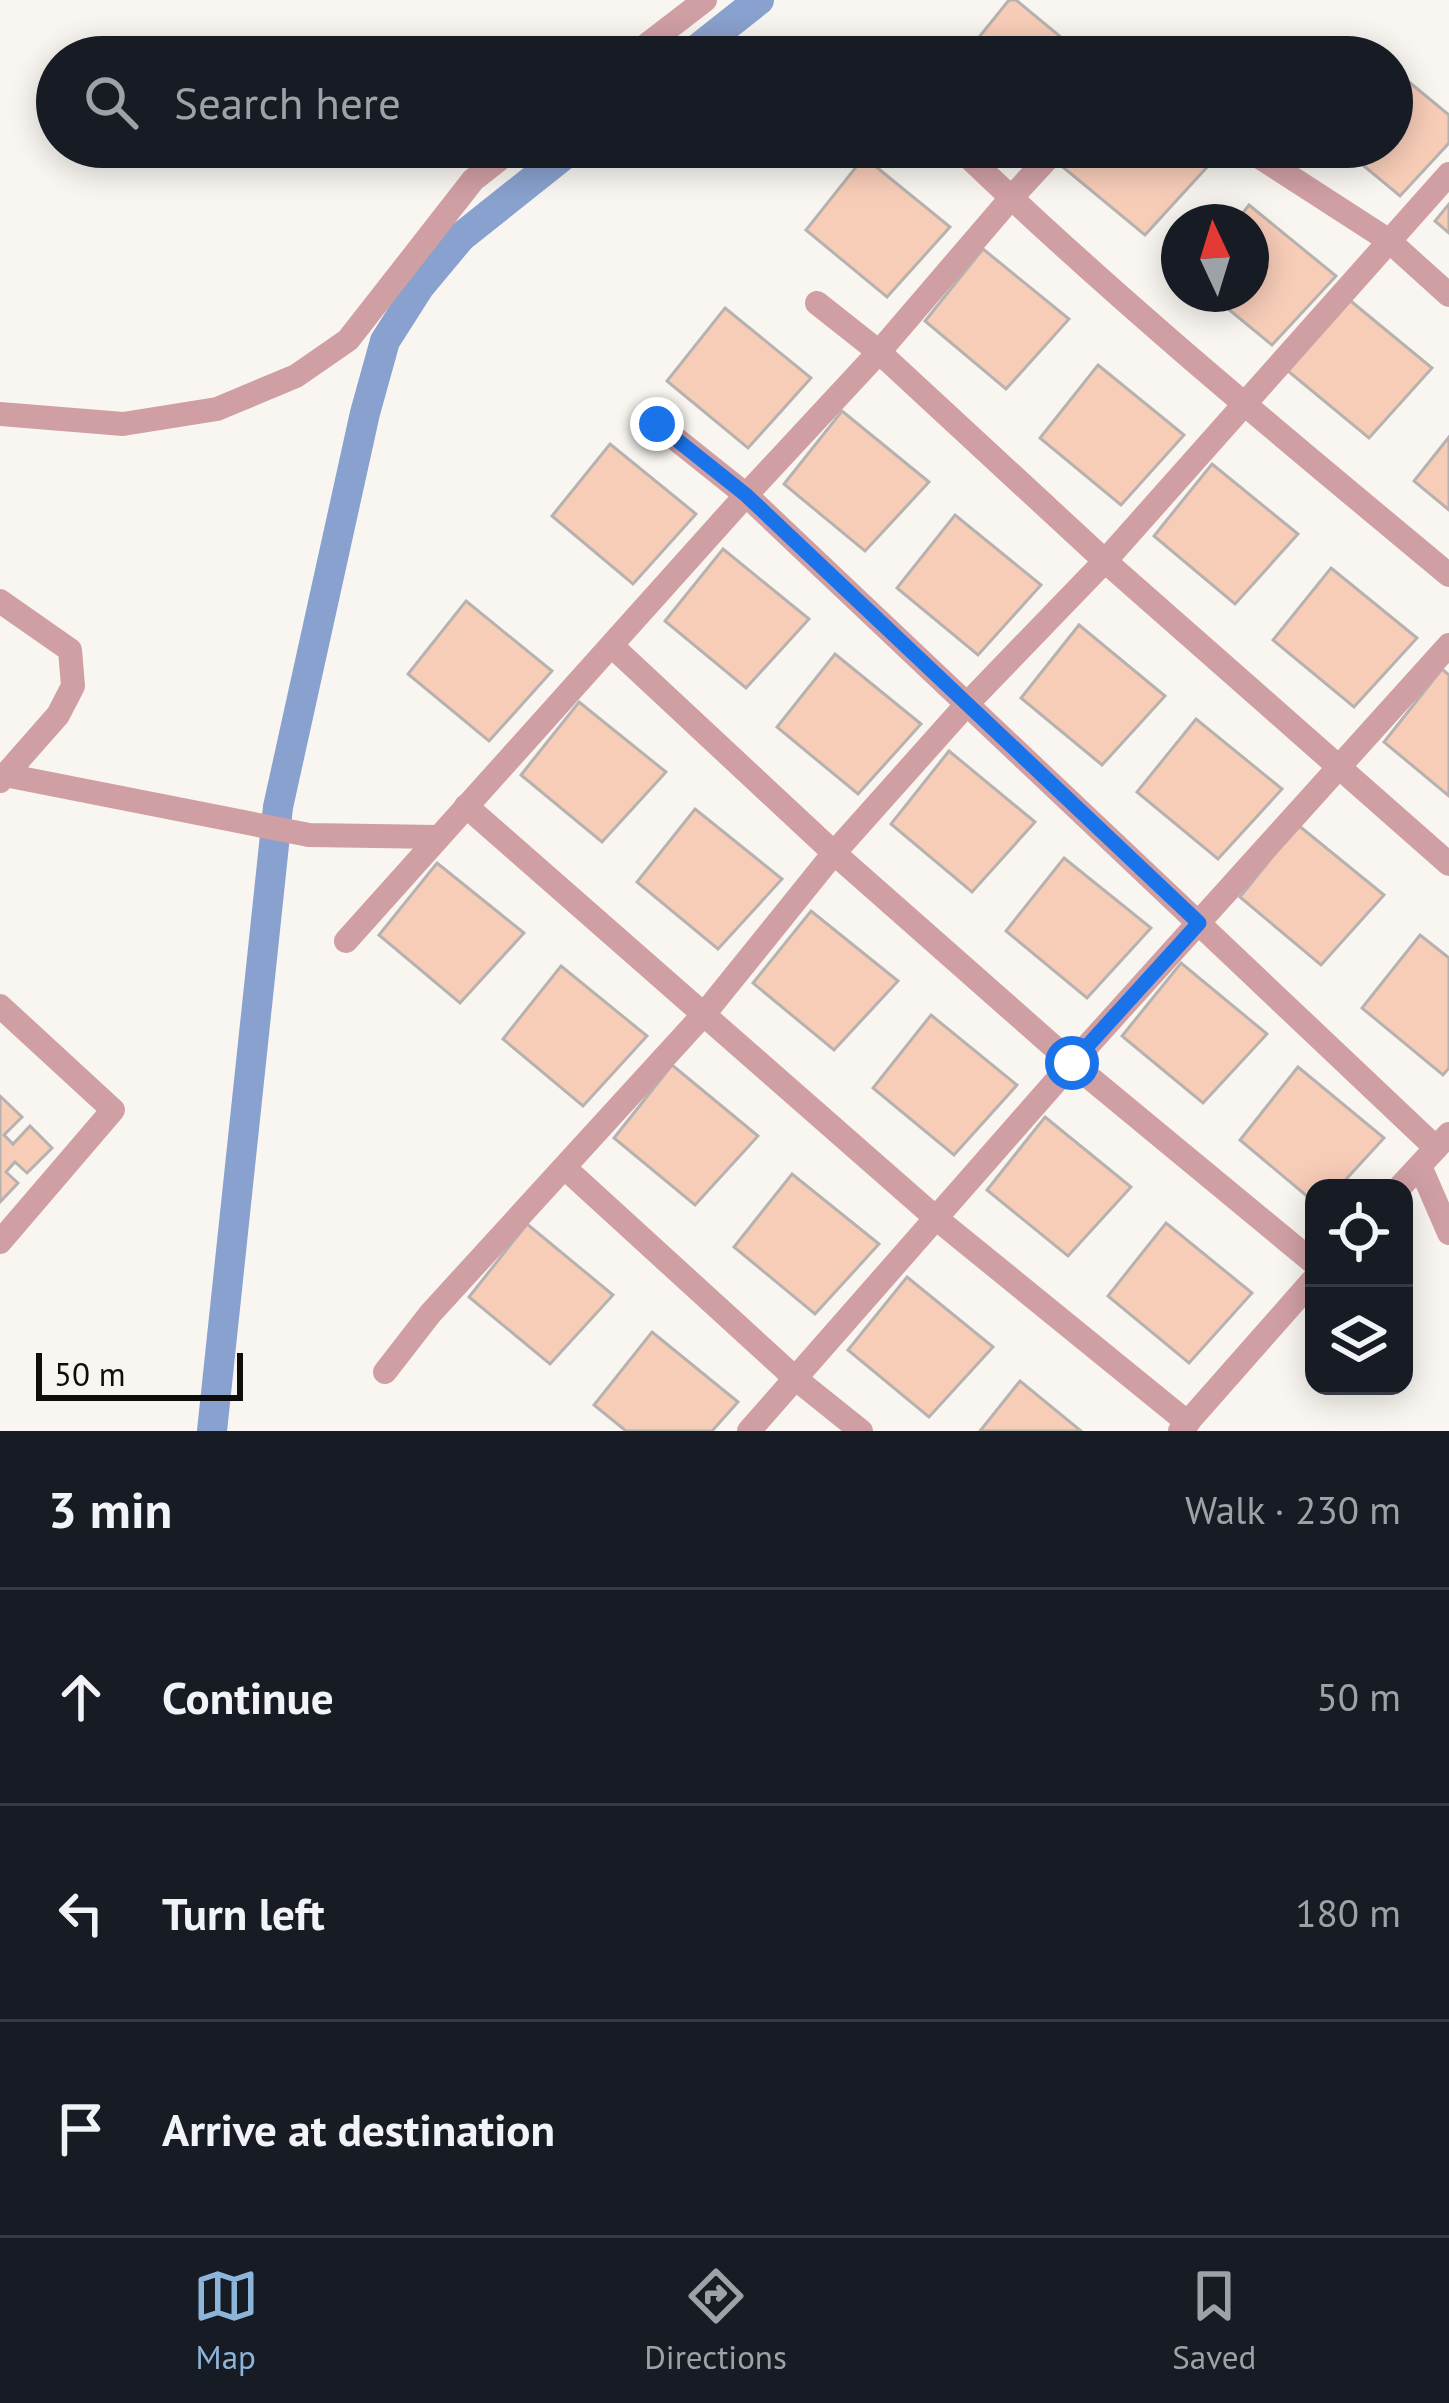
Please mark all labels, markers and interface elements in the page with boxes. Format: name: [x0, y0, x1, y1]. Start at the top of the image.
search box: [36, 36, 1413, 168]
icon: search: [78, 69, 144, 135]
text: Search here: [174, 73, 401, 131]
north arrow: [1161, 204, 1269, 312]
route end: [630, 397, 684, 451]
route start: [1045, 1036, 1099, 1090]
map controls: [1305, 1179, 1413, 1395]
button: locate: [1305, 1179, 1413, 1287]
button: layers: [1305, 1287, 1413, 1395]
scale bar: [36, 1347, 243, 1400]
text: 50 m: [54, 1352, 126, 1395]
text: 3 min: [48, 1476, 172, 1542]
text: Walk · 230 m: [1185, 1484, 1401, 1535]
icon: ahead: [48, 1664, 114, 1730]
text: Continue: [162, 1668, 334, 1726]
text: 50 m: [1316, 1671, 1401, 1722]
icon: left: [48, 1880, 114, 1946]
text: Turn left: [162, 1884, 325, 1942]
text: 180 m: [1295, 1887, 1401, 1938]
icon: arrive: [48, 2096, 114, 2162]
text: Arrive at destination: [162, 2100, 555, 2158]
tab: Map: [193, 2263, 259, 2378]
tab: Directions: [644, 2263, 787, 2378]
tab: Saved: [1172, 2263, 1256, 2378]

